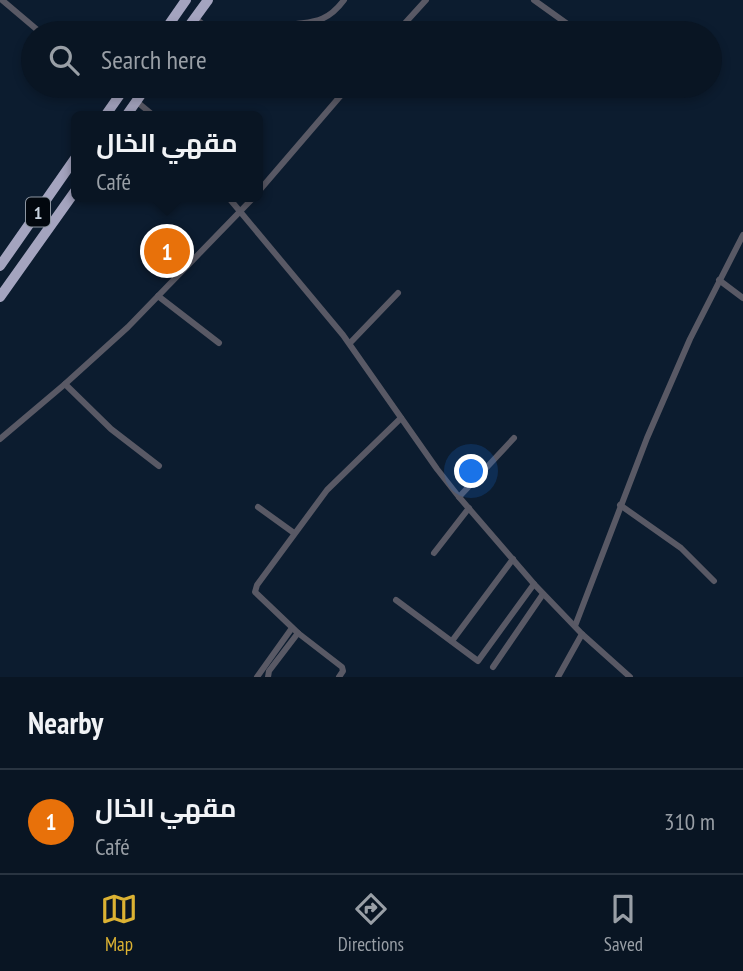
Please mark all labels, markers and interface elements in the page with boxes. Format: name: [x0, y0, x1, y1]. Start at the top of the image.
search box: [21, 21, 722, 98]
icon: search: [45, 41, 83, 79]
text: Search here: [101, 43, 207, 76]
popup: [71, 111, 263, 202]
text: مقهي الخال: [96, 126, 238, 159]
text: Café: [96, 167, 131, 196]
road number: 1: [26, 197, 50, 226]
pin: 1: [144, 225, 190, 277]
your location: [454, 454, 488, 488]
text: Nearby: [28, 703, 103, 742]
text: مقهي الخال: [95, 791, 236, 824]
text: 1: [46, 807, 57, 836]
text: 310 m: [664, 807, 715, 836]
text: Café: [95, 832, 130, 861]
tab: Map: [100, 890, 138, 956]
tab: Directions: [338, 890, 404, 956]
tab: Saved: [604, 890, 643, 956]

